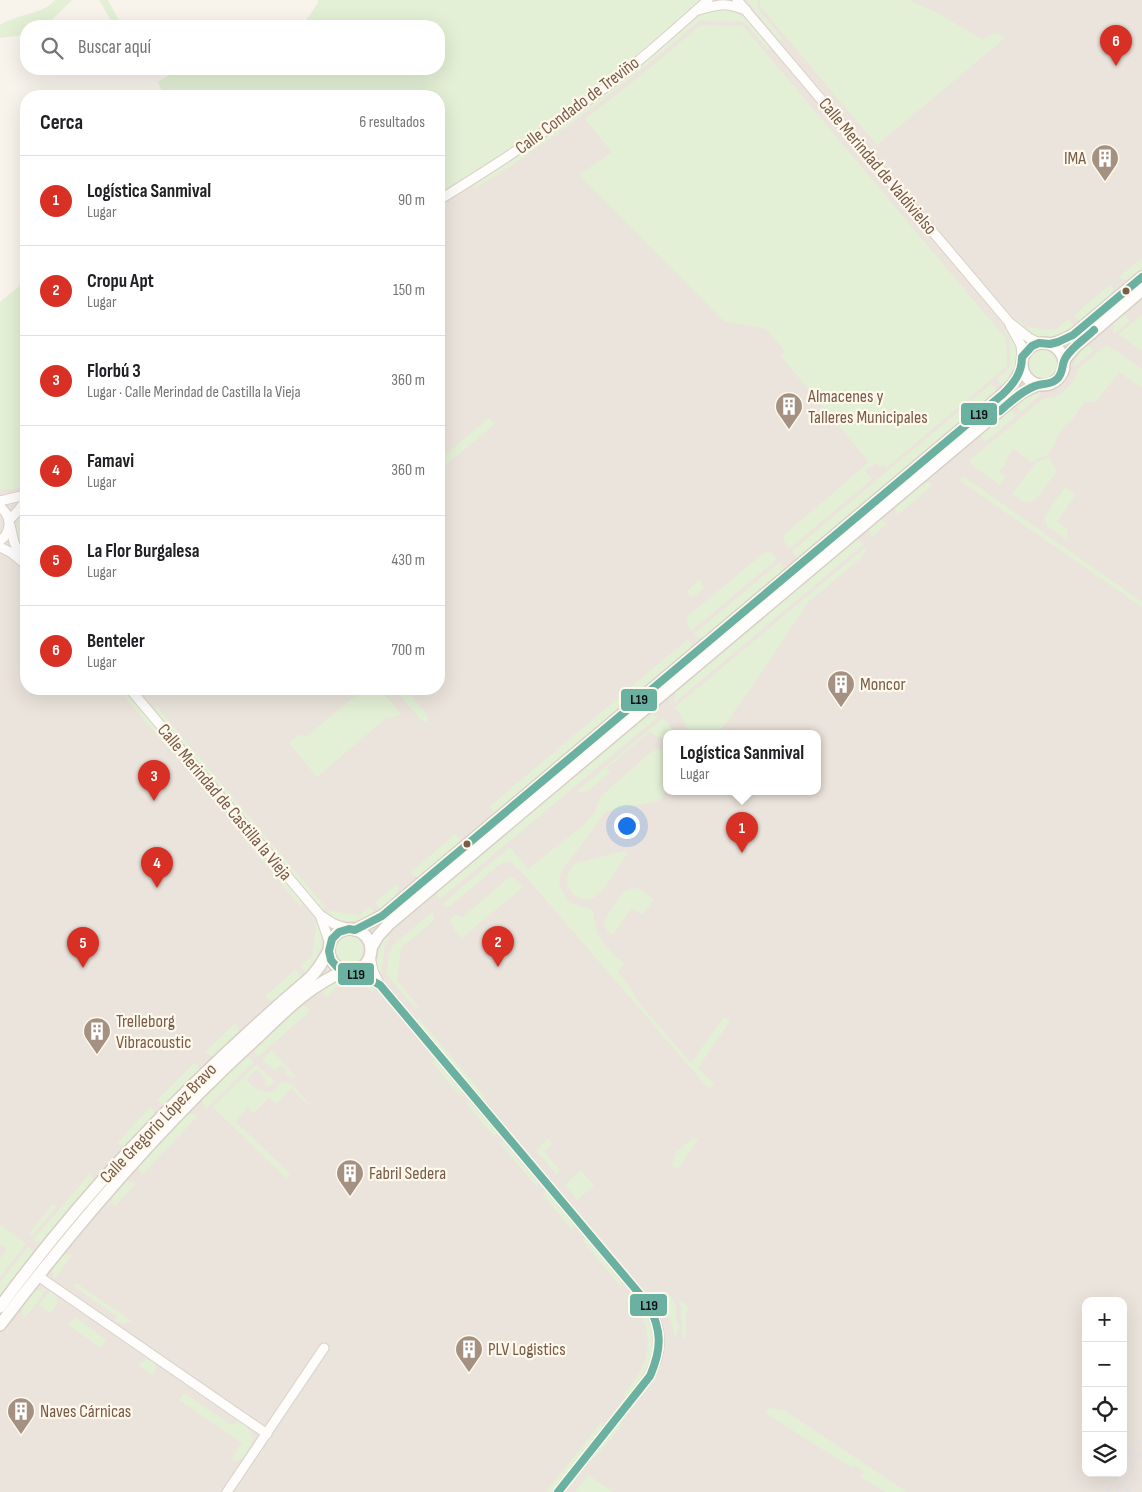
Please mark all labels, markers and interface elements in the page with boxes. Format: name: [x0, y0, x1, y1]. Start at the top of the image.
search box: [20, 20, 445, 75]
pin: 6: [1100, 25, 1132, 66]
icon: search: [38, 34, 66, 62]
text: Buscar aquí: [78, 36, 151, 59]
street label: Calle Condado de Treviño: [511, 52, 643, 159]
street label: Calle Merindad de Valdivielso: [814, 94, 941, 239]
text: Cerca: [40, 110, 83, 135]
text: 6 resultados: [359, 113, 425, 132]
building icon: IMA: [1090, 143, 1120, 182]
place label: IMA: [1064, 148, 1086, 169]
text: Logística Sanmival: [87, 180, 211, 203]
text: 1: [53, 191, 59, 210]
text: 90 m: [398, 191, 425, 210]
text: Lugar: [87, 203, 117, 222]
text: Cropu Apt: [87, 270, 154, 293]
text: 2: [52, 281, 60, 300]
text: 150 m: [393, 281, 425, 300]
unlabelled marker: [1121, 286, 1131, 296]
text: Lugar: [87, 293, 117, 312]
text: Florbú 3: [87, 360, 141, 383]
text: 3: [52, 371, 60, 390]
text: 360 m: [391, 371, 425, 390]
text: Lugar · Calle Merindad de Castilla la Vieja: [87, 383, 301, 402]
place label: Almacenes y Talleres Municipales: [807, 386, 928, 428]
building icon: Almacenes y Talleres Municipales: [774, 391, 804, 430]
line badge: L19: [960, 402, 998, 426]
text: L19: [970, 406, 988, 423]
text: Famavi: [87, 450, 134, 473]
text: 4: [52, 461, 60, 480]
text: 360 m: [391, 461, 425, 480]
text: Lugar: [87, 473, 117, 492]
text: La Flor Burgalesa: [87, 540, 200, 563]
text: 5: [52, 551, 60, 570]
text: 430 m: [392, 551, 425, 570]
text: Lugar: [87, 563, 117, 582]
text: Benteler: [87, 630, 145, 653]
text: 6: [52, 641, 60, 660]
text: 700 m: [392, 641, 425, 660]
text: Lugar: [87, 653, 117, 672]
building icon: Moncor: [826, 669, 856, 708]
place label: Moncor: [860, 674, 906, 695]
line badge: L19: [620, 688, 658, 712]
text: L19: [630, 691, 648, 708]
street label: Calle Merindad de Castilla la Vieja: [153, 720, 296, 885]
popup: [663, 730, 821, 795]
text: Logística Sanmival: [680, 742, 804, 765]
pin: 3: [138, 760, 170, 801]
text: Lugar: [680, 765, 710, 784]
pin: 1: [726, 812, 758, 853]
your location: [614, 813, 640, 839]
unlabelled marker: [462, 839, 472, 849]
pin: 4: [141, 847, 173, 888]
pin: 2: [482, 926, 514, 967]
pin: 5: [67, 927, 99, 968]
line badge: L19: [337, 962, 375, 986]
text: L19: [347, 966, 365, 983]
place label: Trelleborg Vibracoustic: [116, 1011, 191, 1053]
building icon: Trelleborg Vibracoustic: [82, 1016, 112, 1055]
street label: Calle Gregorio López Bravo: [96, 1059, 221, 1188]
building icon: Fabril Sedera: [335, 1158, 365, 1197]
place label: Fabril Sedera: [369, 1163, 446, 1184]
line badge: L19: [629, 1293, 668, 1317]
text: L19: [640, 1297, 658, 1314]
map controls: [1082, 1297, 1127, 1477]
button: +: [1082, 1297, 1127, 1342]
building icon: PLV Logistics: [454, 1334, 484, 1373]
place label: PLV Logistics: [488, 1339, 566, 1360]
button: −: [1082, 1342, 1127, 1387]
button: locate: [1082, 1387, 1127, 1432]
building icon: Naves Cárnicas: [6, 1396, 36, 1435]
place label: Naves Cárnicas: [40, 1401, 131, 1422]
button: layers: [1082, 1432, 1127, 1477]

